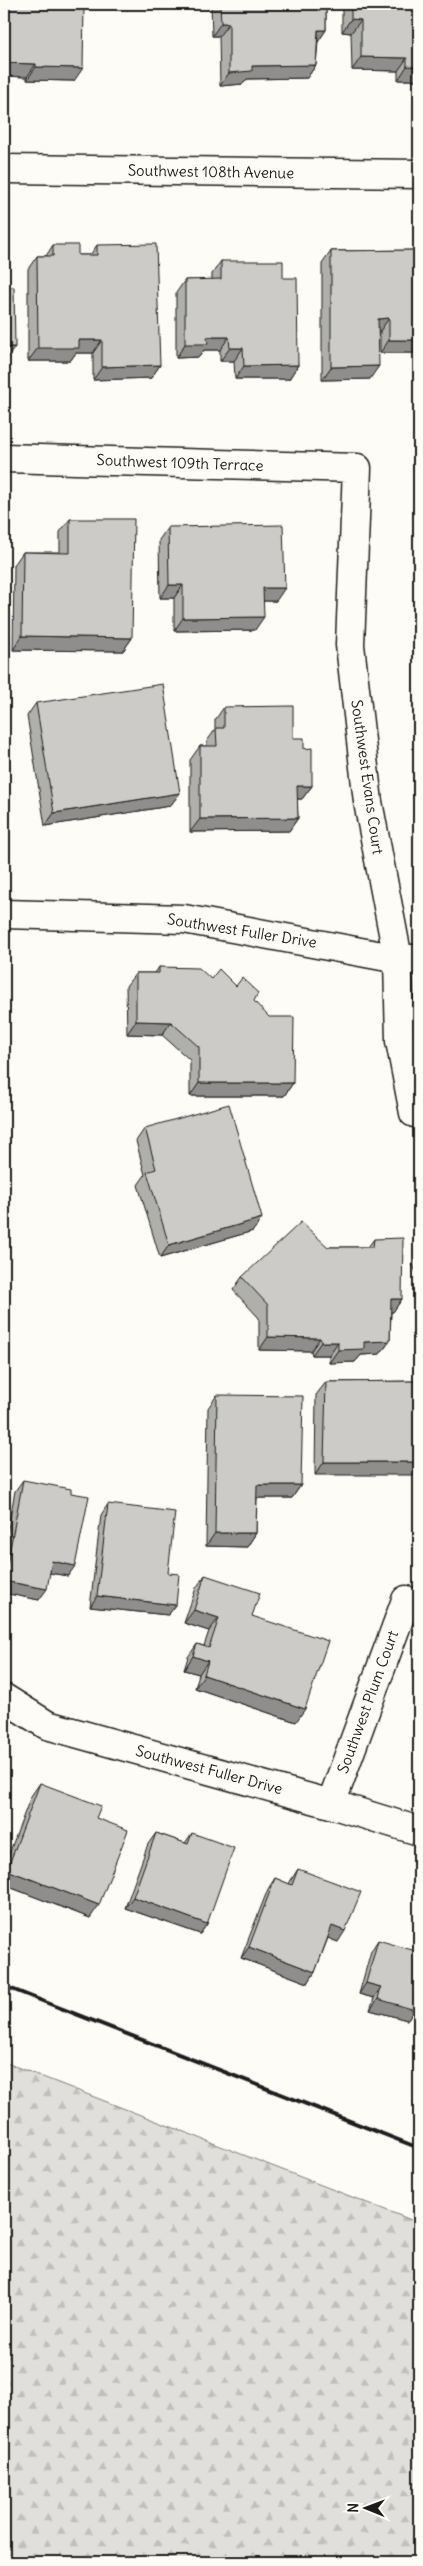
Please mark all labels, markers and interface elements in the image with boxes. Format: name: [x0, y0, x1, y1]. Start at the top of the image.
street label: Southwest 108th Avenue: [128, 161, 294, 182]
street label: Southwest 109th Terrace: [96, 450, 264, 475]
street label: Southwest Evans Court: [347, 698, 388, 856]
street label: Southwest Fuller Drive: [166, 909, 318, 952]
street label: Southwest Plum Court: [333, 1628, 402, 1776]
street label: Southwest Fuller Drive: [134, 1741, 285, 1798]
north arrow: [340, 2484, 390, 2534]
text: N: [344, 2503, 362, 2513]

